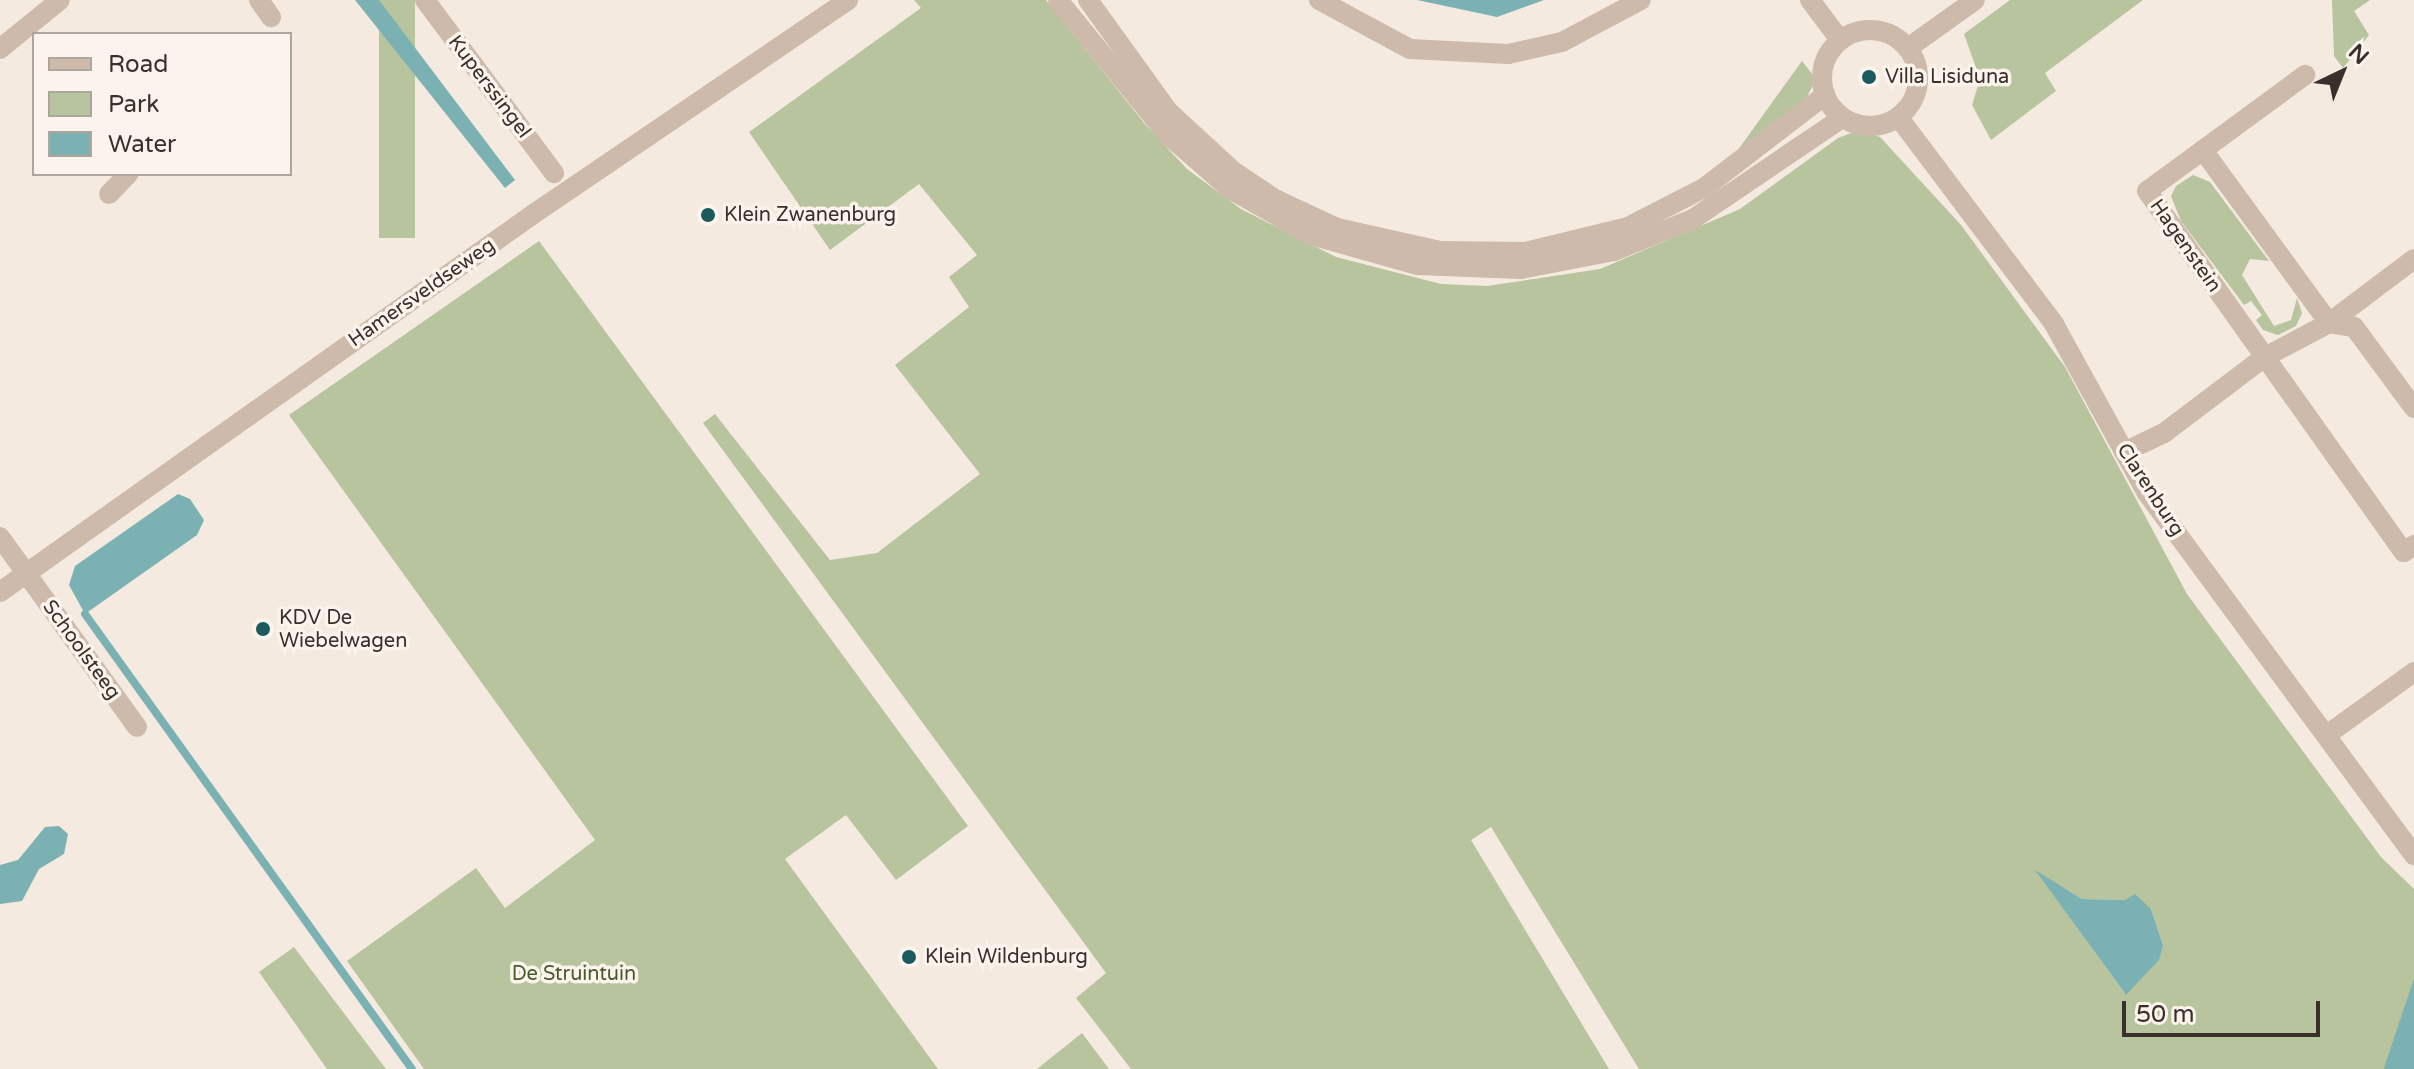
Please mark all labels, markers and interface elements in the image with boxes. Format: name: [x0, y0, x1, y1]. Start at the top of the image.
street label: Kuperssingel: [443, 31, 535, 143]
legend: [32, 32, 292, 176]
north arrow: [2302, 32, 2382, 112]
text: N: [2343, 39, 2374, 70]
text: Road: [108, 50, 168, 79]
place label: Villa Lisiduna: [1885, 65, 2009, 89]
marker: Villa Lisiduna: [1860, 68, 1878, 86]
text: Park: [108, 90, 159, 119]
text: Water: [108, 130, 176, 159]
street label: Hagenstein: [2144, 195, 2226, 297]
place label: Klein Zwanenburg: [724, 203, 896, 227]
marker: Klein Zwanenburg: [699, 206, 717, 224]
street label: Hamersveldseweg: [344, 234, 500, 352]
street label: Clarenburg: [2111, 439, 2189, 541]
street label: Schoolsteeg: [37, 596, 125, 704]
place label: KDV De Wiebelwagen: [279, 606, 407, 653]
marker: KDV De Wiebelwagen: [254, 620, 272, 638]
place label: Klein Wildenburg: [925, 945, 1088, 969]
marker: Klein Wildenburg: [900, 948, 918, 966]
park label: De Struintuin: [512, 962, 636, 986]
scale bar: [2126, 985, 2324, 1035]
text: 50 m: [2136, 1000, 2194, 1029]

